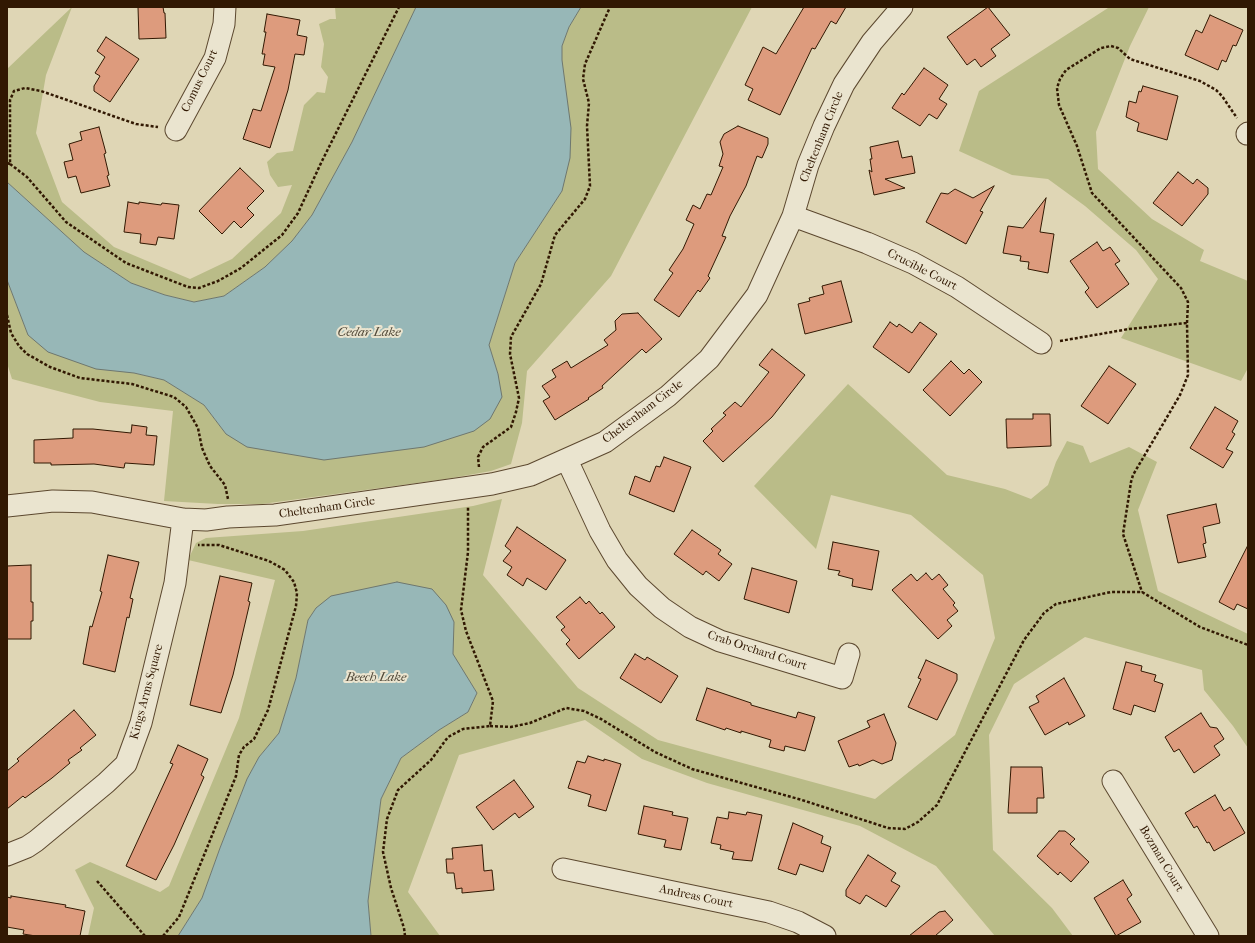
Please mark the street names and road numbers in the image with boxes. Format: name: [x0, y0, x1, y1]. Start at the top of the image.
street label: Comus Court: [179, 47, 221, 115]
street label: Cheltenham Circle: [797, 89, 847, 185]
street label: Crucible Court: [884, 246, 960, 294]
street label: Cheltenham Circle: [600, 377, 686, 447]
street label: Cheltenham Circle: [278, 494, 376, 522]
street label: Crab Orchard Court: [705, 628, 809, 674]
street label: Kings Arms Square: [127, 643, 167, 741]
street label: Bozman Court: [1136, 823, 1186, 895]
street label: Andreas Court: [658, 882, 734, 912]

